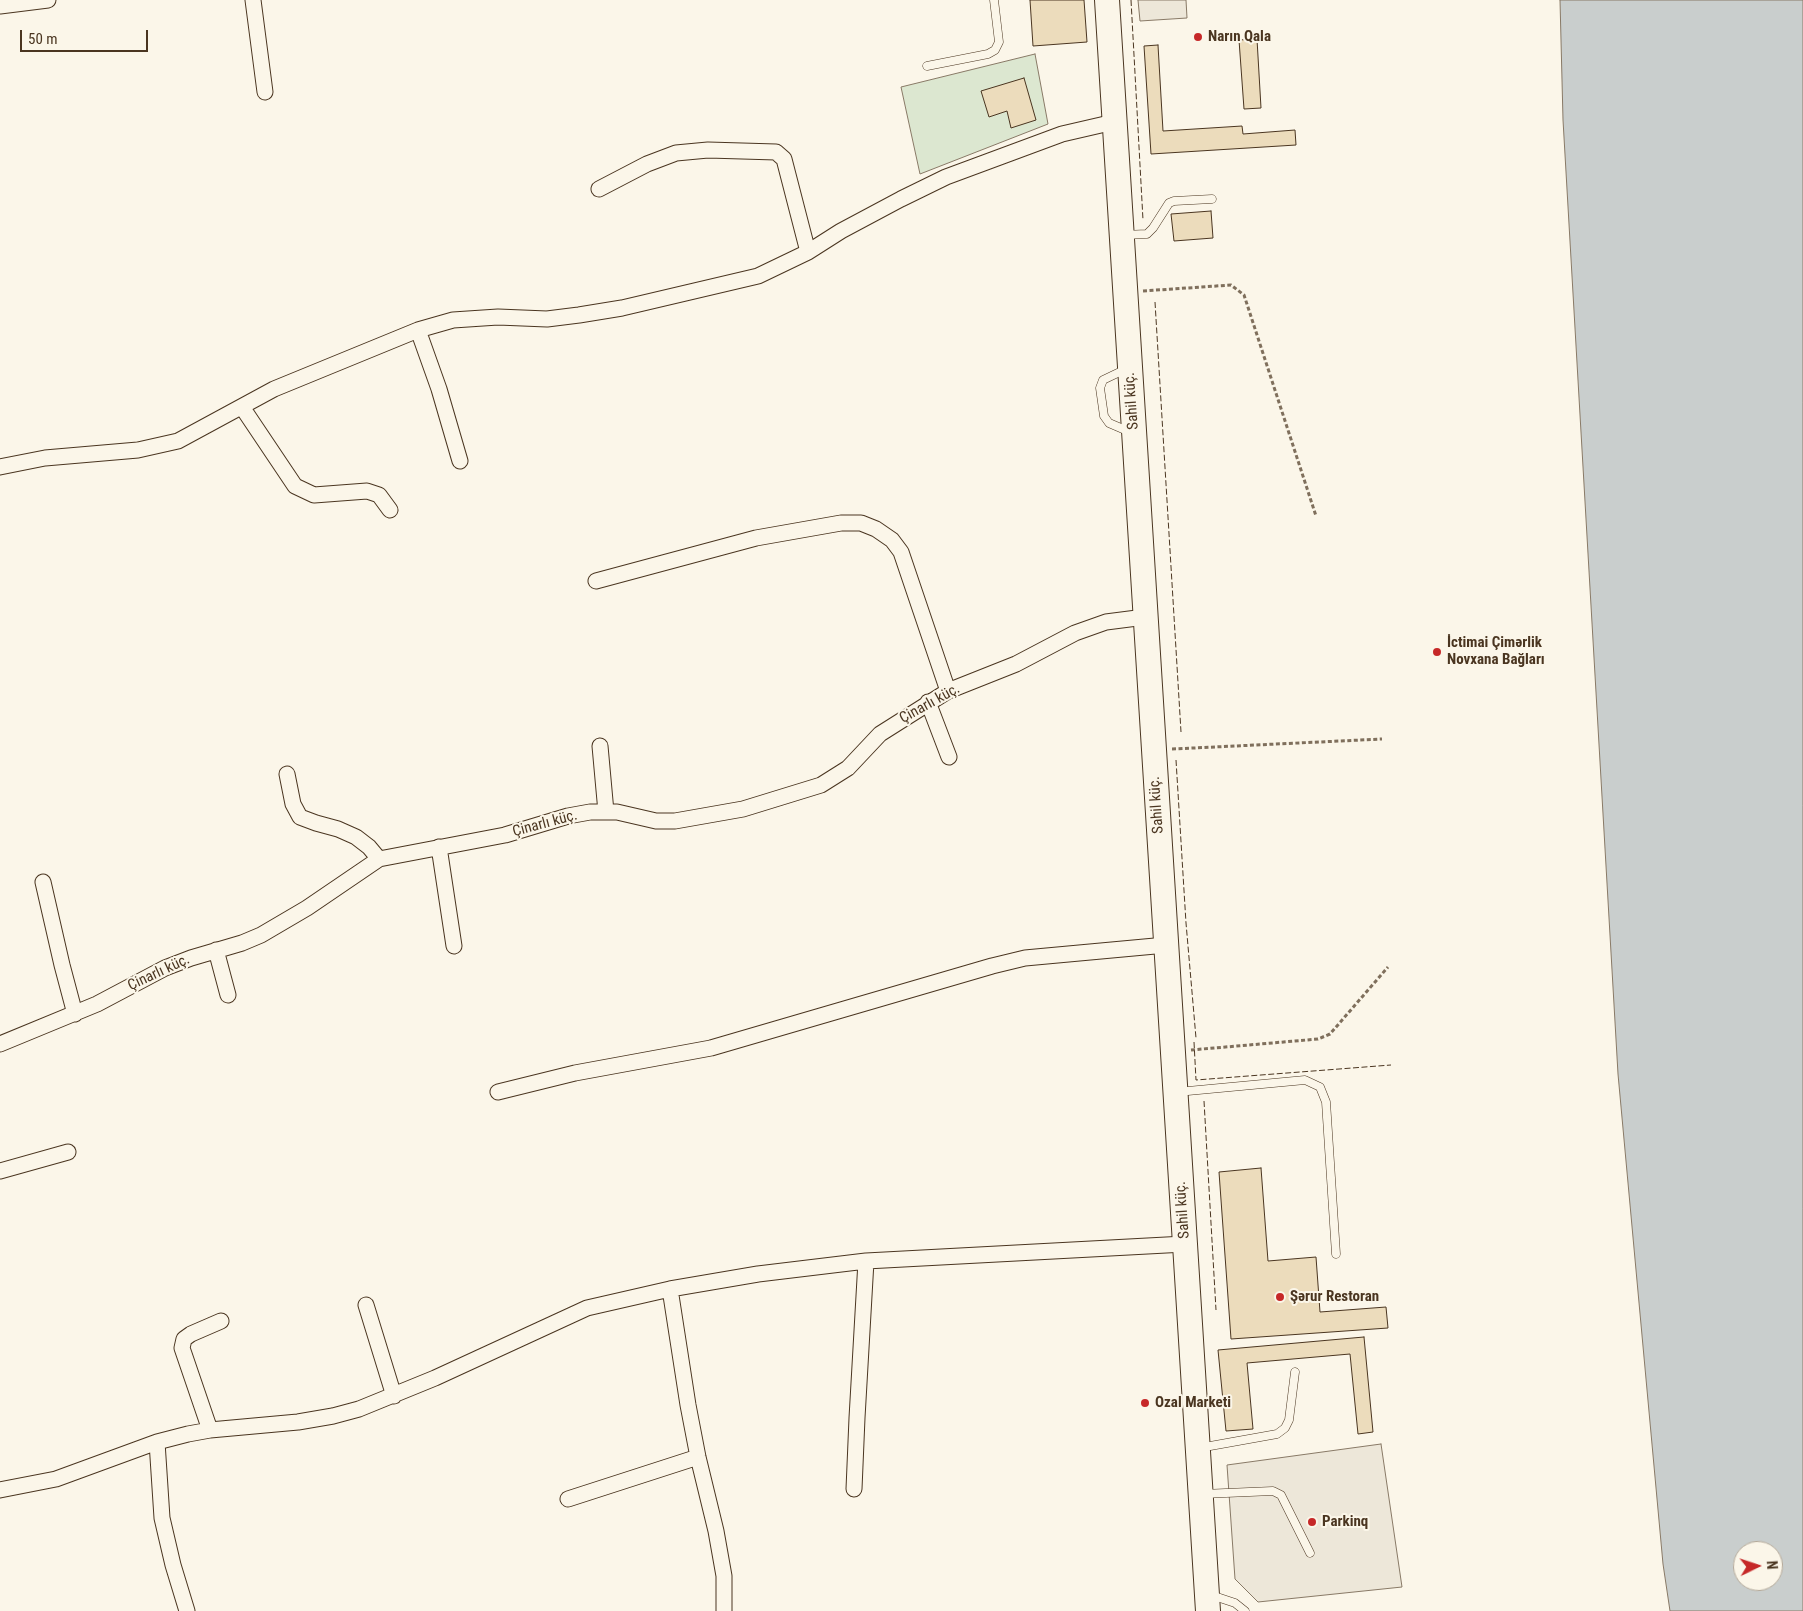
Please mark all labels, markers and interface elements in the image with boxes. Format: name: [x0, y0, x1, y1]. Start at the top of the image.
scale bar: [22, 20, 150, 52]
place label: Narın Qala: [1208, 28, 1271, 46]
text: 50 m: [28, 30, 58, 48]
marker: Narın Qala: [1192, 31, 1204, 43]
street label: Sahil küç.: [1121, 372, 1143, 430]
place label: İctimai Çimərlik Novxana Bağları: [1447, 634, 1545, 669]
marker: İctimai Çimərlik Novxana Bağları: [1431, 646, 1443, 658]
street label: Çinarlı küç.: [897, 680, 963, 728]
street label: Sahil küç.: [1146, 776, 1168, 834]
street label: Çinarlı küç.: [511, 807, 579, 841]
street label: Çinarlı küç.: [125, 951, 193, 995]
street label: Sahil küç.: [1172, 1181, 1194, 1239]
place label: Şərur Restoran: [1290, 1288, 1379, 1306]
marker: Şərur Restoran: [1274, 1291, 1286, 1303]
place label: Ozal Marketi: [1155, 1394, 1231, 1412]
marker: Ozal Marketi: [1139, 1397, 1151, 1409]
place label: Parkinq: [1322, 1513, 1368, 1531]
marker: Parkinq: [1306, 1516, 1318, 1528]
north arrow: [1733, 1541, 1783, 1591]
text: N: [1764, 1560, 1780, 1570]

